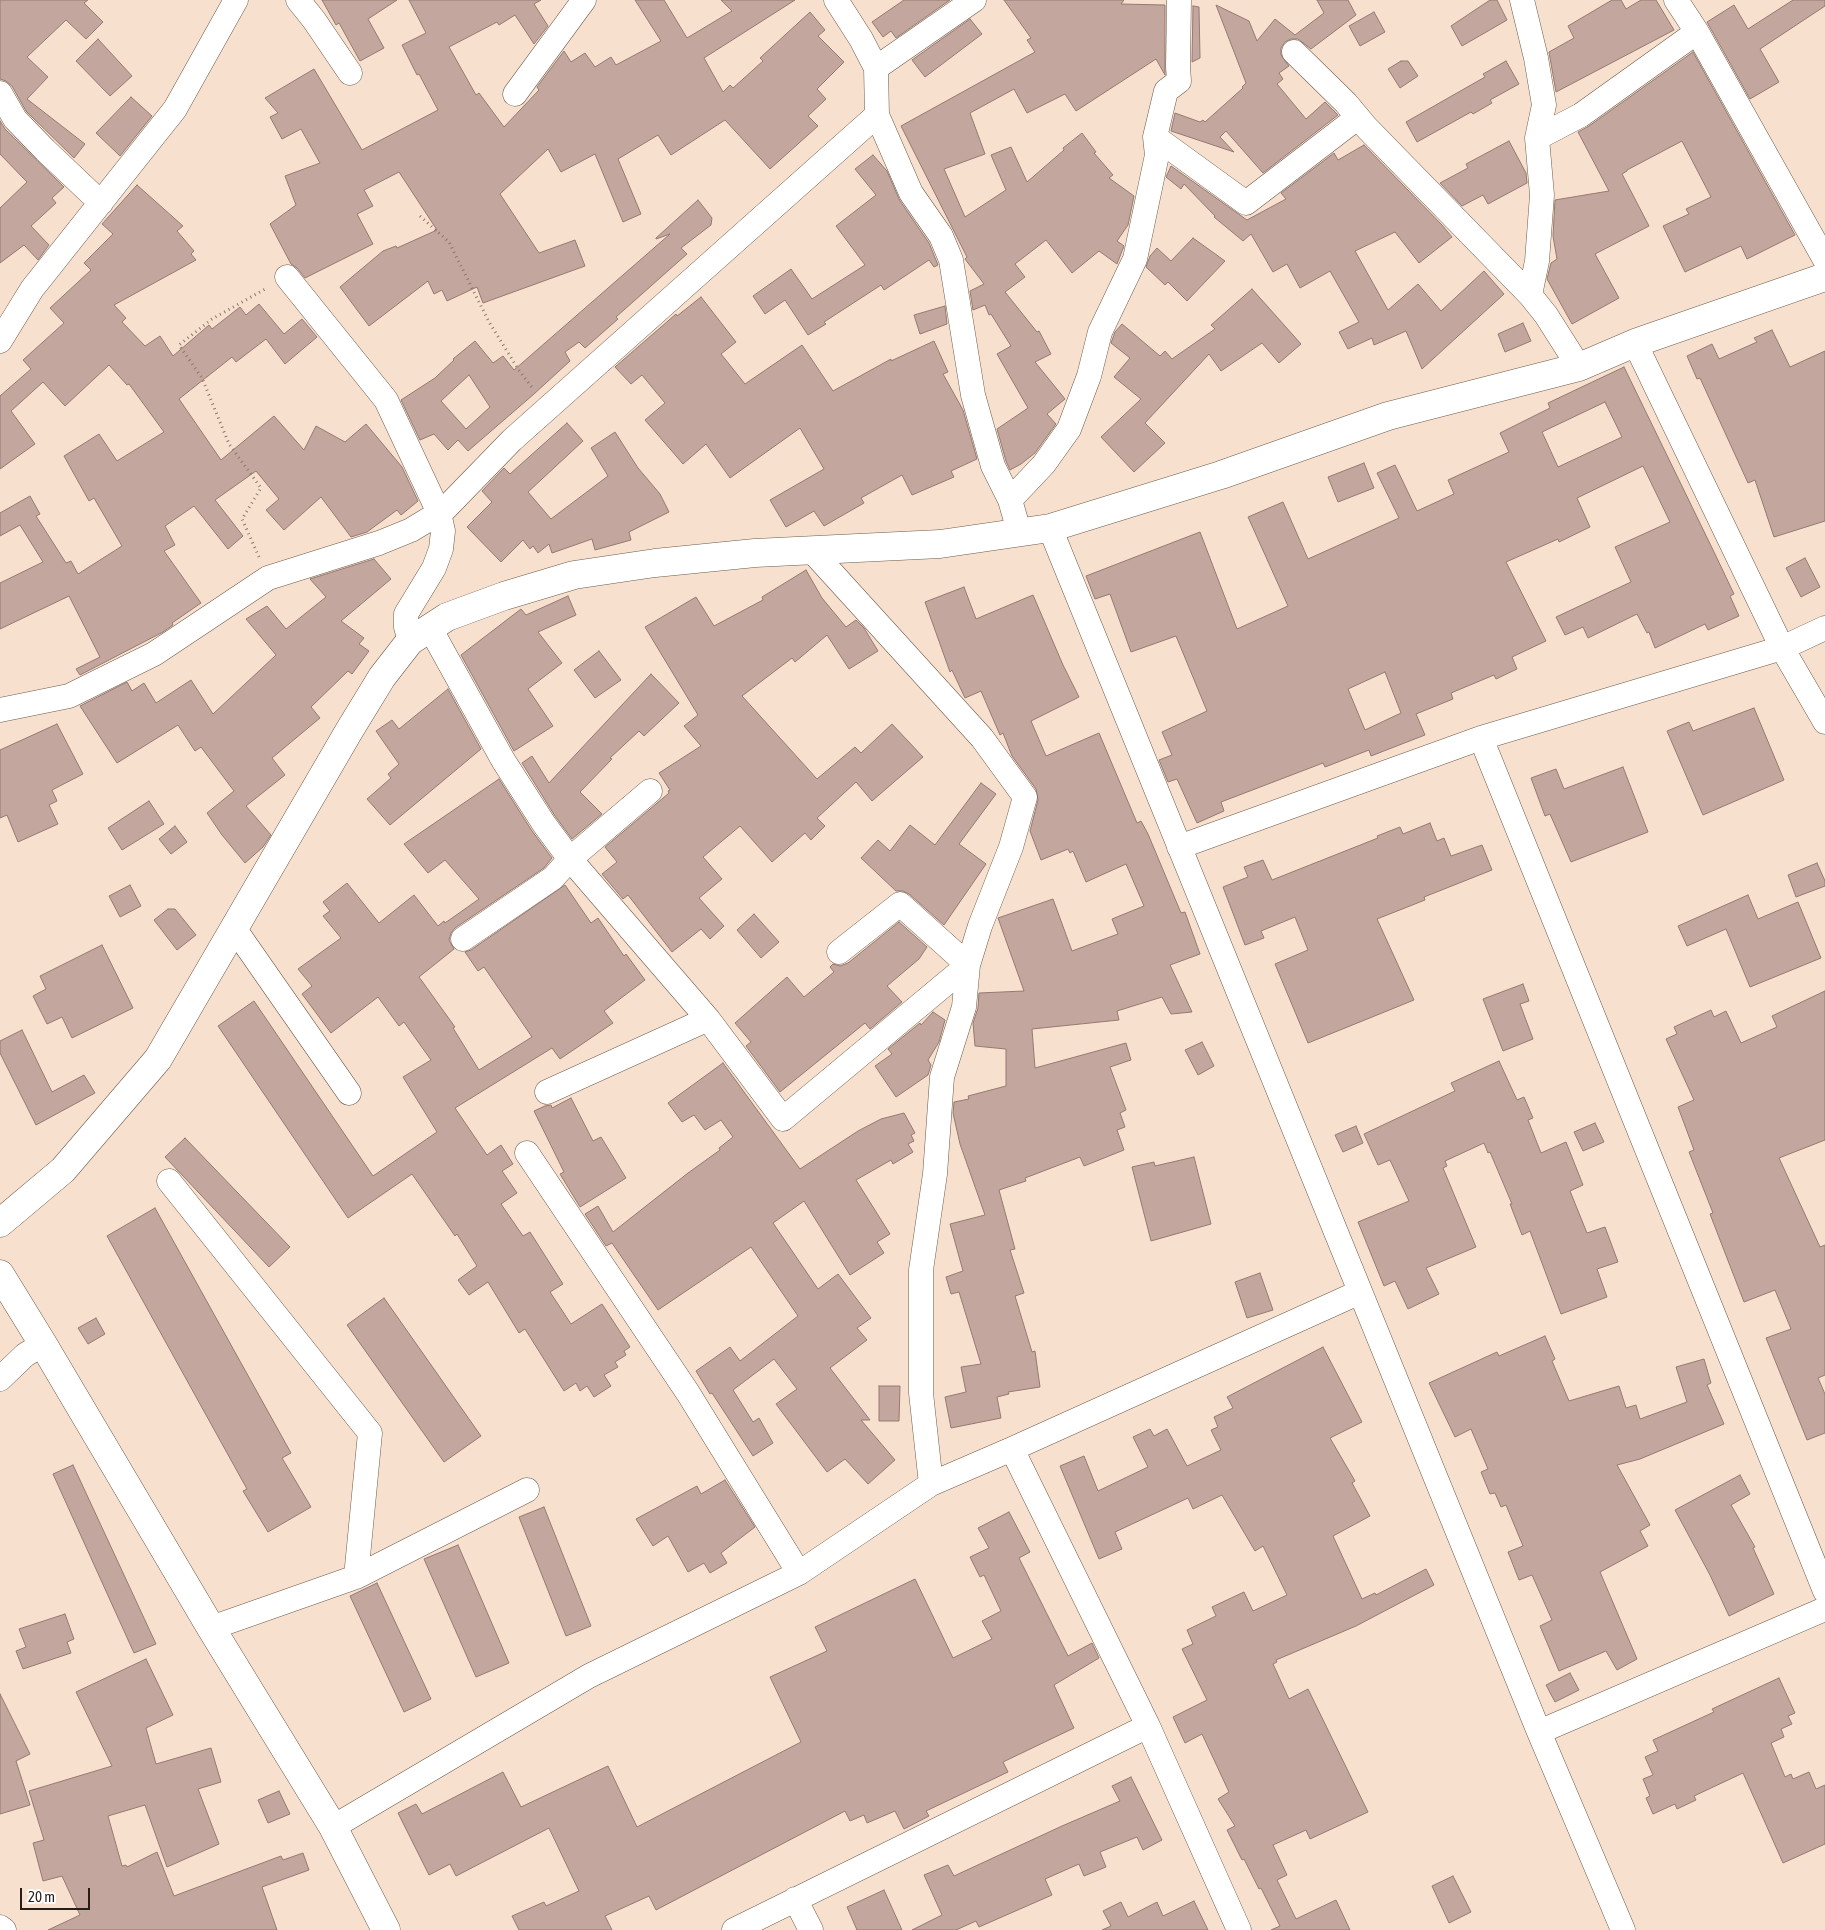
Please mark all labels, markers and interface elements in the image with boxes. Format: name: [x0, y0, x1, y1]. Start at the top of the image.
scale bar: [22, 1878, 92, 1910]
text: 20 m: [28, 1888, 55, 1905]

